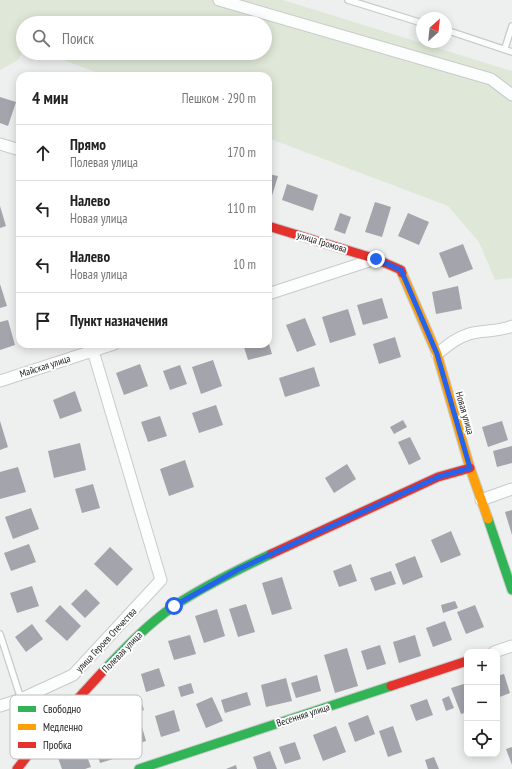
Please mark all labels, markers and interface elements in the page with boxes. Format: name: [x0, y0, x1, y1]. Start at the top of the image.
north arrow: [416, 12, 452, 48]
search box: [16, 16, 272, 60]
icon: search: [30, 27, 52, 49]
text: Поиск: [62, 29, 94, 48]
text: 4 мин: [32, 87, 68, 109]
text: Пешком · 290 m: [182, 90, 256, 107]
text: Прямо: [70, 135, 106, 154]
icon: ahead: [32, 142, 54, 164]
text: 170 m: [227, 144, 256, 161]
text: Полевая улица: [70, 154, 138, 171]
text: Налево: [70, 191, 110, 210]
icon: left: [32, 198, 54, 220]
text: 110 m: [227, 200, 256, 217]
text: Новая улица: [70, 210, 127, 227]
street label: улица Громова: [295, 228, 349, 256]
text: Налево: [70, 247, 110, 266]
route end: [367, 250, 385, 268]
icon: left: [32, 254, 54, 276]
text: 10 m: [233, 256, 256, 273]
text: Новая улица: [70, 266, 127, 283]
icon: arrive: [32, 310, 54, 332]
text: Пункт назначения: [70, 311, 168, 330]
street label: Майская улица: [18, 352, 72, 380]
street label: Новая улица: [453, 390, 477, 436]
route start: [165, 597, 183, 615]
street label: улица Героев Отечества: [73, 605, 139, 675]
street label: Полевая улица: [99, 629, 145, 675]
map controls: [464, 649, 500, 757]
button: +: [464, 649, 500, 685]
button: −: [464, 685, 500, 721]
legend: [10, 695, 142, 759]
street label: Весенняя улица: [275, 700, 331, 730]
text: Свободно: [43, 702, 81, 716]
text: Медленно: [43, 720, 83, 734]
button: locate: [464, 721, 500, 757]
text: Пробка: [43, 738, 72, 752]

